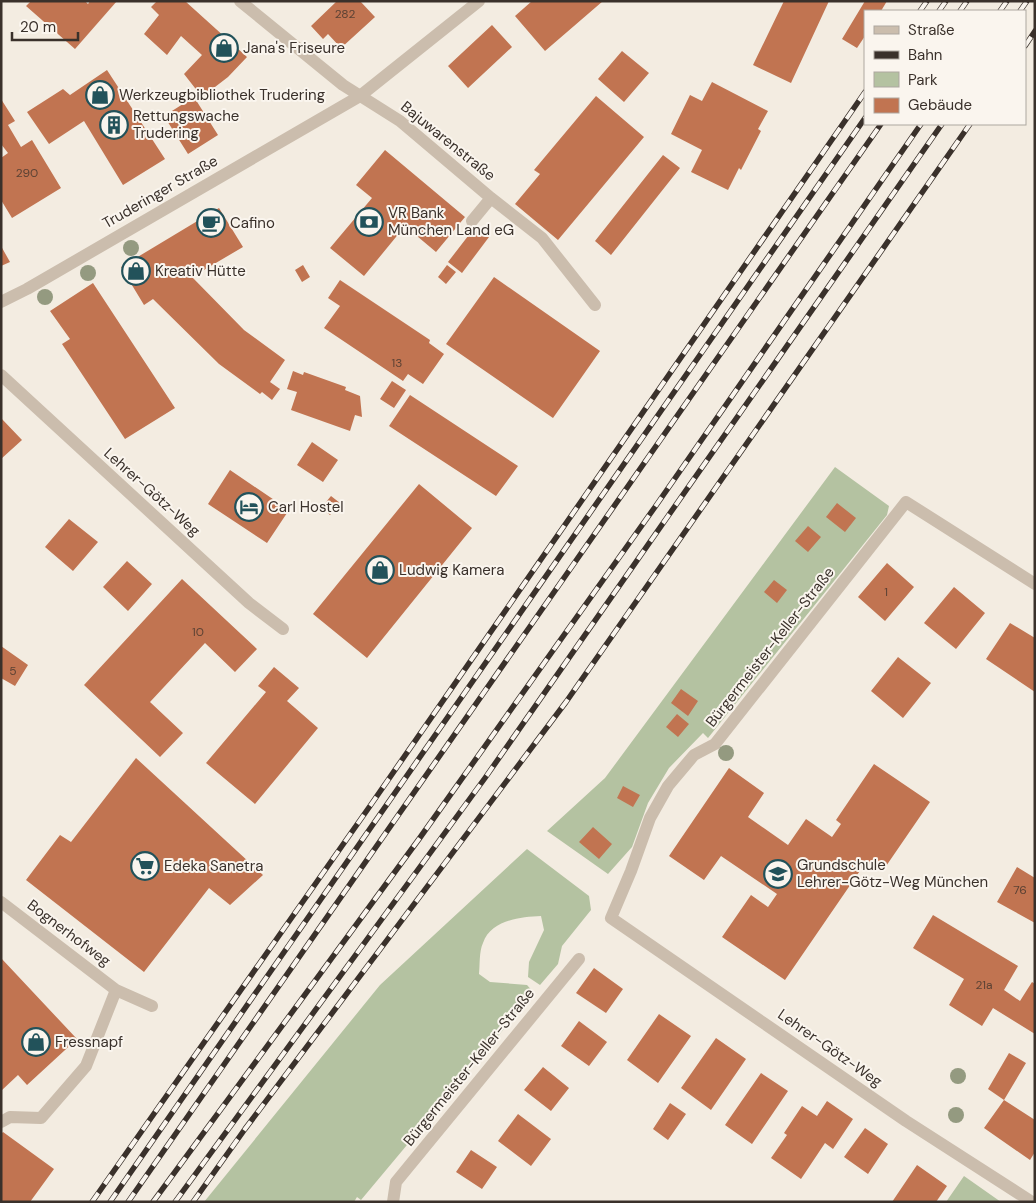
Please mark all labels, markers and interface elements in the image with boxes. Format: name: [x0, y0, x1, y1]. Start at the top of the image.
house number: 282: [335, 6, 355, 22]
scale bar: [12, 10, 79, 42]
legend: [864, 10, 1026, 125]
text: 20 m: [20, 17, 56, 37]
text: Straße: [908, 20, 955, 40]
shop icon: Jana's Friseure: [209, 33, 239, 63]
place label: Jana's Friseure: [243, 38, 345, 58]
text: Bahn: [908, 45, 942, 65]
text: Park: [908, 70, 938, 90]
shop icon: Werkzeugbibliothek Trudering: [85, 80, 115, 110]
place label: Werkzeugbibliothek Trudering: [119, 85, 325, 105]
text: Gebäude: [908, 95, 972, 115]
street label: Bajuwarenstraße: [397, 97, 499, 185]
place label: Rettungswache Trudering: [133, 106, 239, 143]
building icon: Rettungswache Trudering: [99, 110, 129, 140]
street label: Truderinger Straße: [99, 151, 221, 233]
house number: 290: [16, 165, 38, 181]
place label: VR Bank München Land eG: [388, 203, 514, 240]
bank icon: VR Bank München Land eG: [354, 207, 384, 237]
cafe icon: Cafino: [196, 208, 226, 238]
place label: Cafino: [230, 213, 275, 233]
shop icon: Kreativ Hütte: [121, 256, 151, 286]
place label: Kreativ Hütte: [155, 261, 246, 281]
house number: 13: [392, 355, 402, 371]
street label: Lehrer-Götz-Weg: [100, 443, 204, 541]
hotel icon: Carl Hostel: [234, 492, 264, 522]
place label: Carl Hostel: [268, 497, 344, 517]
shop icon: Ludwig Kamera: [365, 555, 395, 585]
place label: Ludwig Kamera: [399, 560, 505, 580]
street label: Bürgermeister-Keller-Straße: [701, 563, 839, 731]
house number: 1: [884, 584, 888, 600]
house number: 10: [192, 624, 204, 640]
house number: 5: [9, 663, 17, 679]
supermarket icon: Edeka Sanetra: [130, 851, 160, 881]
place label: Grundschule Lehrer-Götz-Weg München: [797, 855, 988, 892]
place label: Edeka Sanetra: [164, 856, 263, 876]
school or university icon: Grundschule Lehrer-Götz-Weg München: [763, 859, 793, 889]
house number: 76: [1013, 882, 1027, 898]
street label: Bognerhofweg: [23, 895, 115, 971]
house number: 21a: [975, 977, 993, 993]
street label: Bürgermeister-Keller-Straße: [399, 984, 539, 1150]
street label: Lehrer-Götz-Weg: [774, 1005, 886, 1091]
shop icon: Fressnapf: [21, 1027, 51, 1057]
place label: Fressnapf: [55, 1032, 123, 1052]

